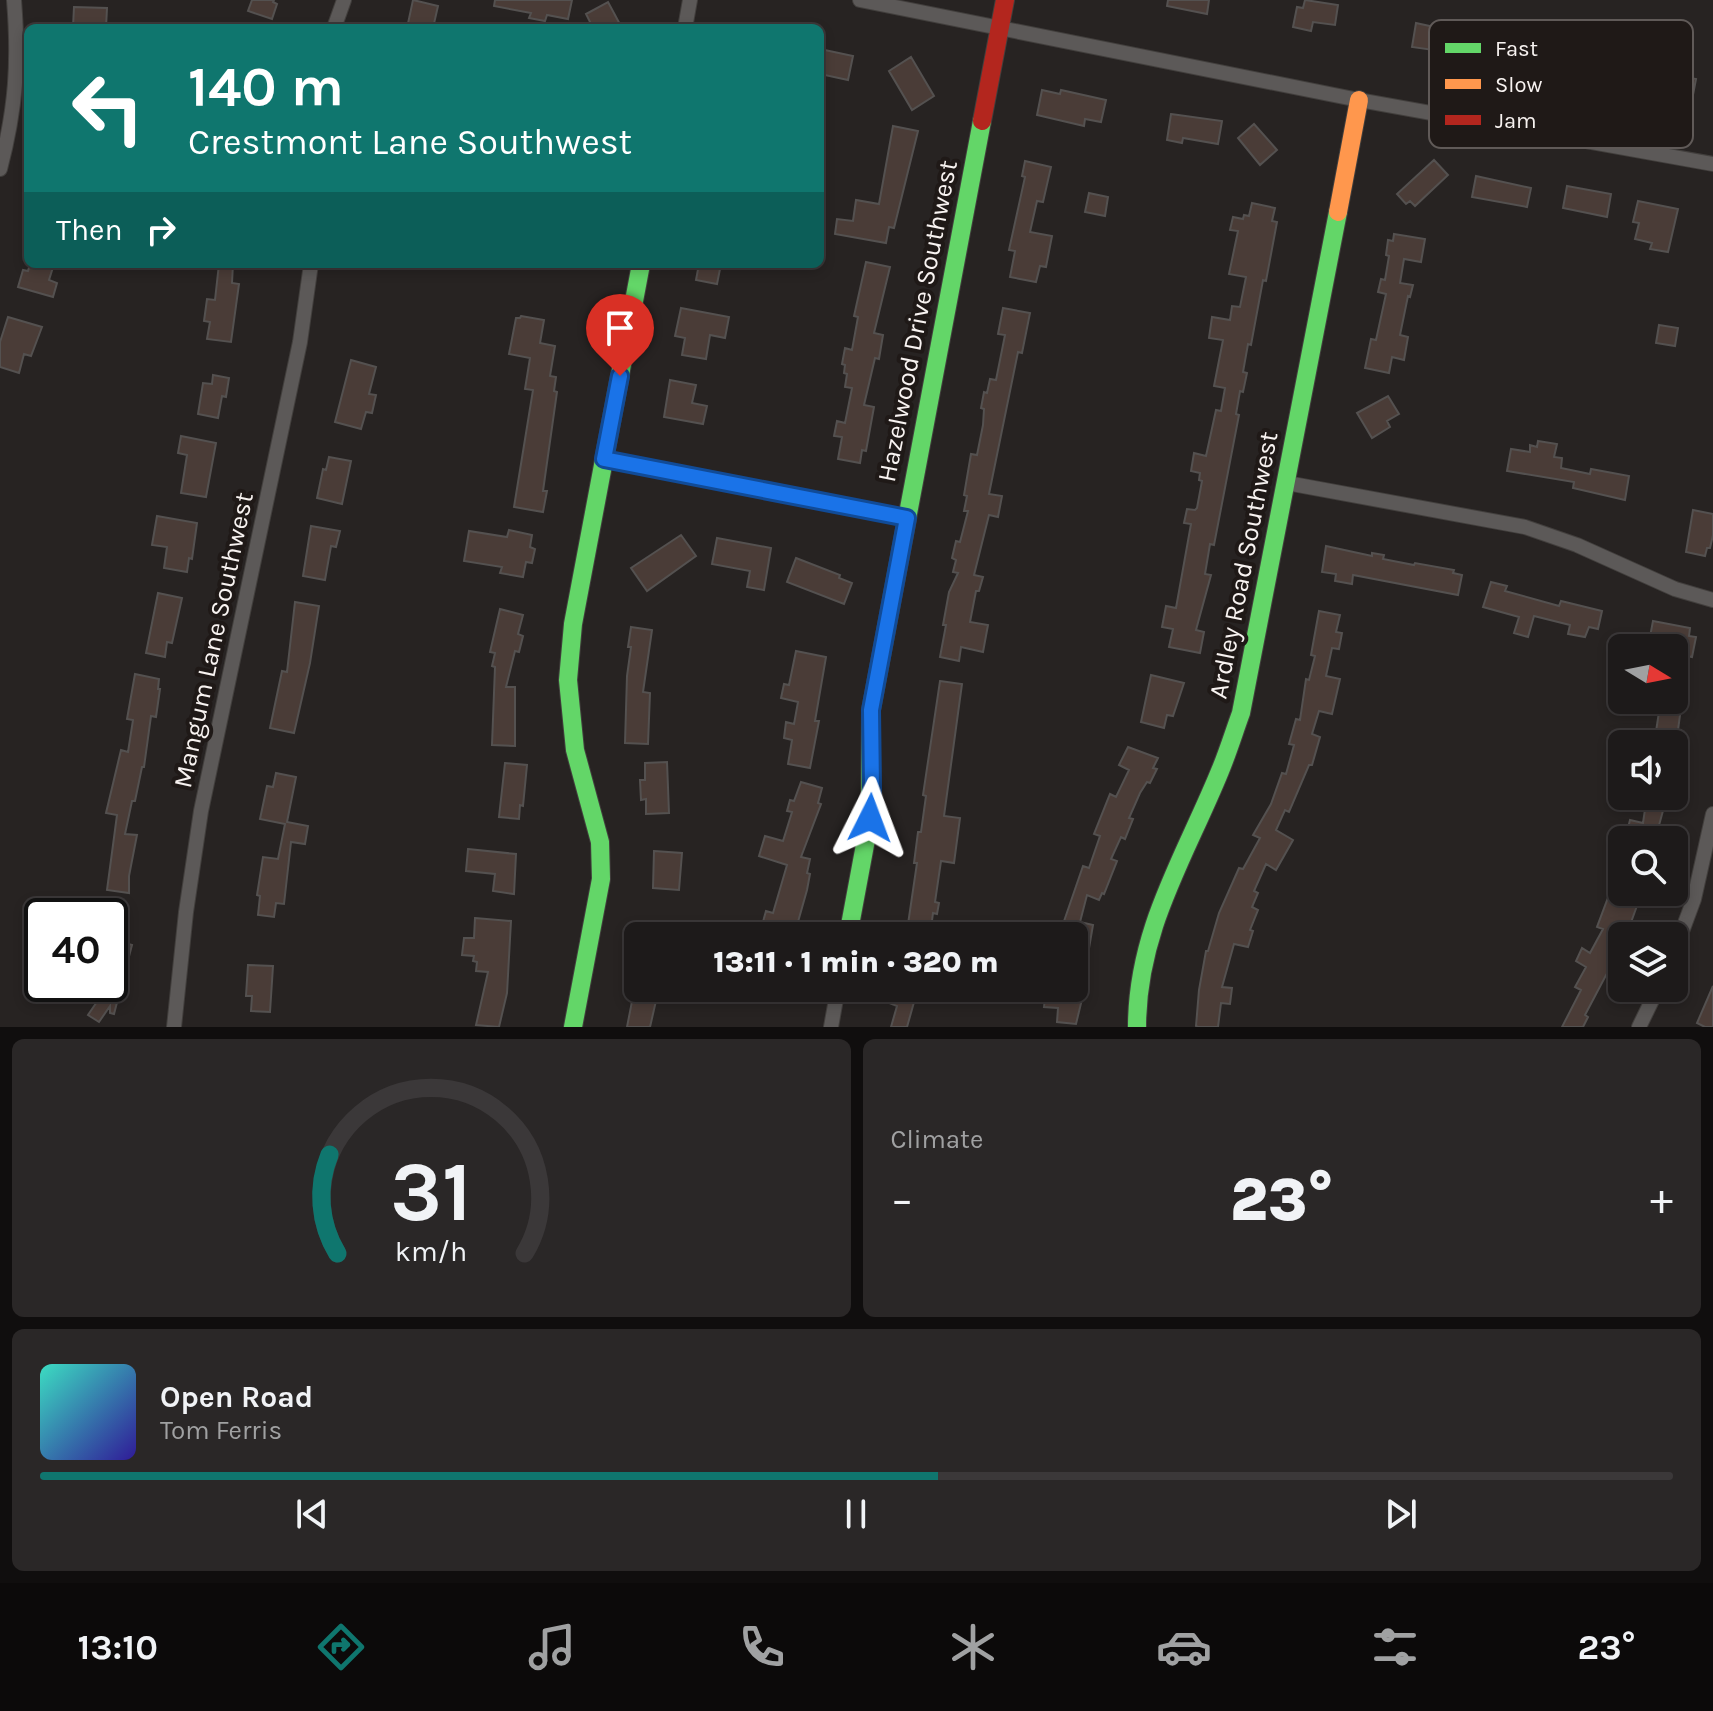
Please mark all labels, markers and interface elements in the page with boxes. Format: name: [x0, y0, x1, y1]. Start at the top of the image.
legend: [1429, 20, 1693, 148]
text: Fast: [1495, 36, 1538, 62]
text: 140 m: [188, 54, 344, 119]
icon: left: [56, 56, 160, 160]
text: Slow: [1495, 72, 1542, 98]
text: Jam: [1495, 108, 1537, 134]
text: Crestmont Lane Southwest: [188, 121, 632, 163]
street label: Hazelwood Drive Southwest: [871, 157, 964, 485]
icon: right: [139, 208, 183, 252]
text: Then: [56, 212, 123, 248]
pin: [586, 294, 654, 376]
icon: arrive: [598, 306, 642, 350]
street label: Ardley Road Southwest: [1202, 429, 1285, 701]
street label: Mangum Lane Southwest: [167, 489, 260, 791]
north arrow: [1608, 634, 1688, 714]
map controls: [1608, 634, 1688, 1002]
button: sound: [1608, 730, 1688, 810]
position arrow: [828, 776, 912, 860]
button: search: [1608, 826, 1688, 906]
speed limit sign: 40: [24, 898, 128, 1002]
button: layers: [1608, 922, 1688, 1002]
text: 13:11 · 1 min · 320 m: [713, 944, 999, 980]
text: Climate: [891, 1124, 983, 1155]
text: 31: [391, 1144, 472, 1241]
text: 23°: [1230, 1165, 1334, 1235]
text: −: [891, 1174, 914, 1225]
text: +: [1650, 1174, 1673, 1225]
text: km/h: [395, 1235, 467, 1268]
text: Open Road: [160, 1379, 313, 1415]
text: Tom Ferris: [160, 1415, 282, 1446]
icon: previous: [290, 1492, 334, 1536]
icon: pause: [834, 1492, 878, 1536]
icon: next: [1379, 1492, 1423, 1536]
icon: directions: [313, 1619, 369, 1675]
icon: music: [524, 1619, 580, 1675]
icon: phone: [734, 1619, 790, 1675]
icon: climate: [945, 1619, 1001, 1675]
icon: car: [1156, 1619, 1212, 1675]
icon: filters: [1367, 1619, 1423, 1675]
text: 13:10: [77, 1626, 158, 1668]
text: 23°: [1577, 1626, 1636, 1668]

